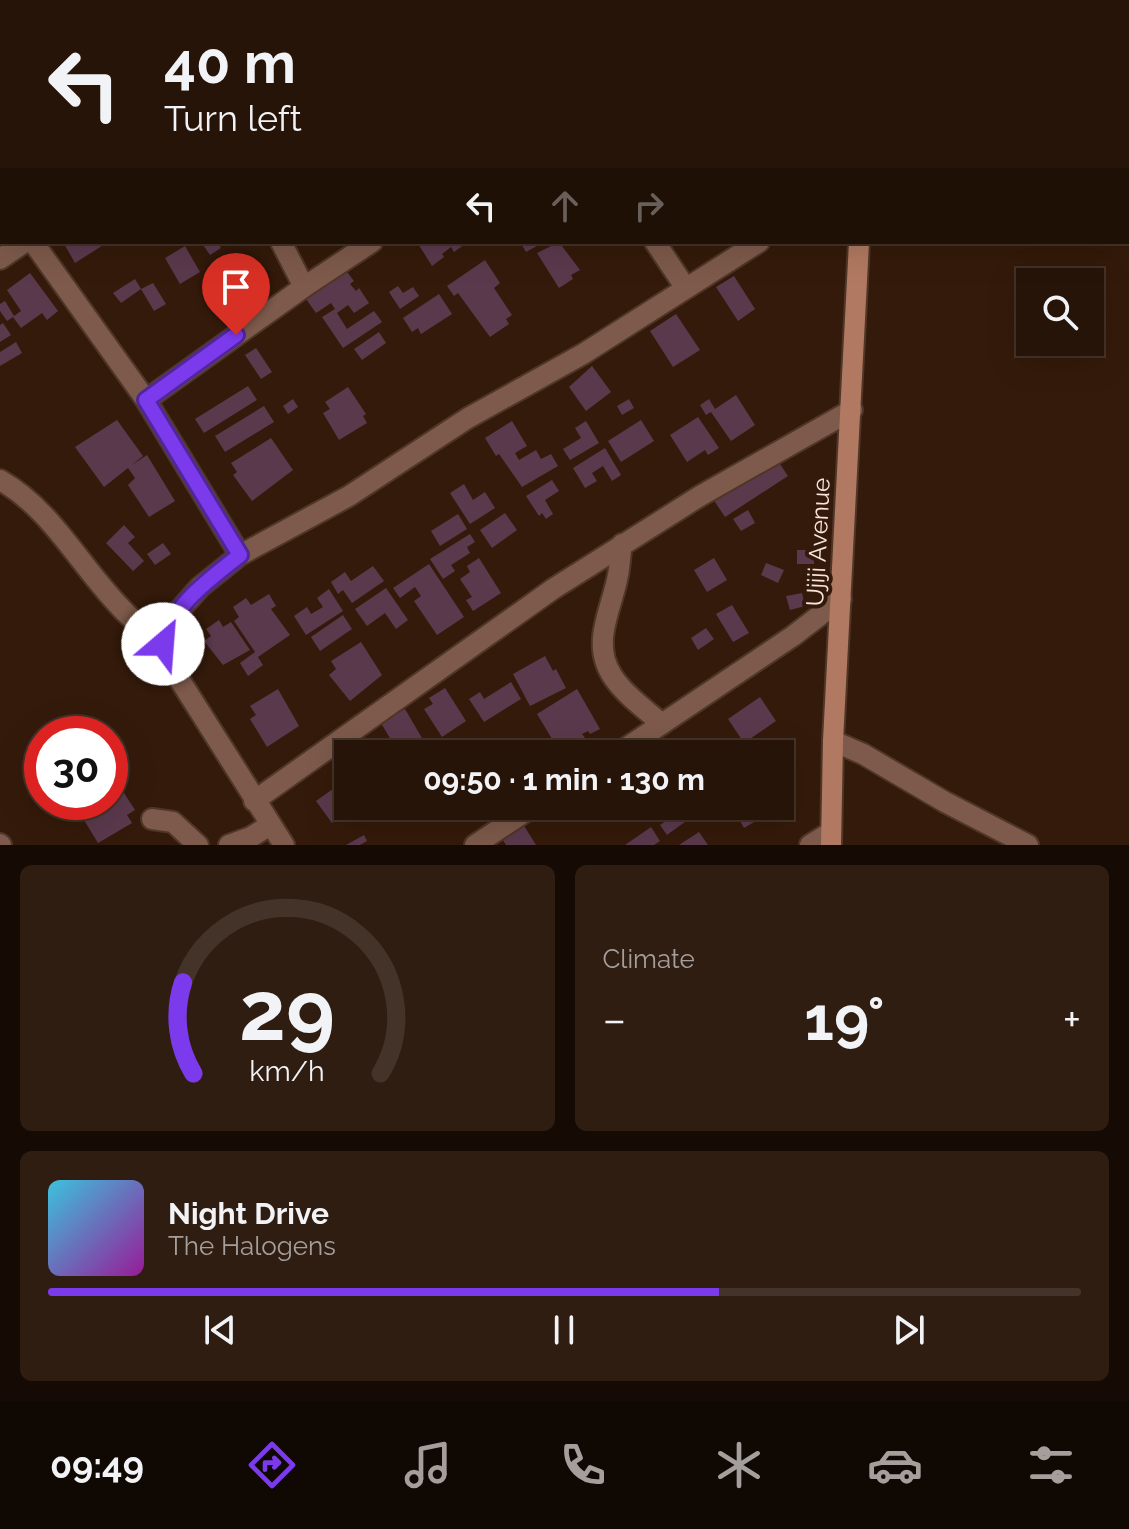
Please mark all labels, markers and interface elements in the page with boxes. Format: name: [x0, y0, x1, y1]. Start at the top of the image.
text: 40 m: [164, 30, 296, 96]
icon: left: [32, 32, 136, 136]
text: Turn left: [164, 97, 302, 139]
icon: left: [459, 184, 503, 228]
icon: ahead: [543, 184, 587, 228]
icon: right: [627, 184, 671, 228]
pin: [202, 253, 270, 335]
icon: arrive: [214, 265, 258, 309]
map controls: [1016, 268, 1104, 356]
button: search: [1016, 268, 1104, 356]
street label: Ujiji Avenue: [800, 477, 836, 607]
position arrow: [121, 602, 205, 686]
speed limit sign: 30: [24, 716, 128, 820]
text: 09:50 · 1 min · 130 m: [423, 762, 705, 797]
text: Climate: [603, 944, 695, 974]
text: 29: [239, 962, 335, 1059]
text: 19°: [804, 984, 885, 1054]
text: −: [603, 994, 626, 1045]
text: +: [1063, 994, 1081, 1045]
text: km/h: [250, 1054, 325, 1088]
text: Night Drive: [168, 1196, 329, 1231]
text: The Halogens: [168, 1231, 336, 1261]
icon: previous: [198, 1308, 242, 1352]
icon: pause: [542, 1308, 586, 1352]
icon: next: [887, 1308, 931, 1352]
icon: directions: [244, 1437, 300, 1493]
icon: music: [400, 1437, 456, 1493]
icon: phone: [555, 1437, 611, 1493]
icon: climate: [711, 1437, 767, 1493]
icon: car: [867, 1437, 923, 1493]
icon: filters: [1023, 1437, 1079, 1493]
text: 09:49: [50, 1444, 144, 1486]

